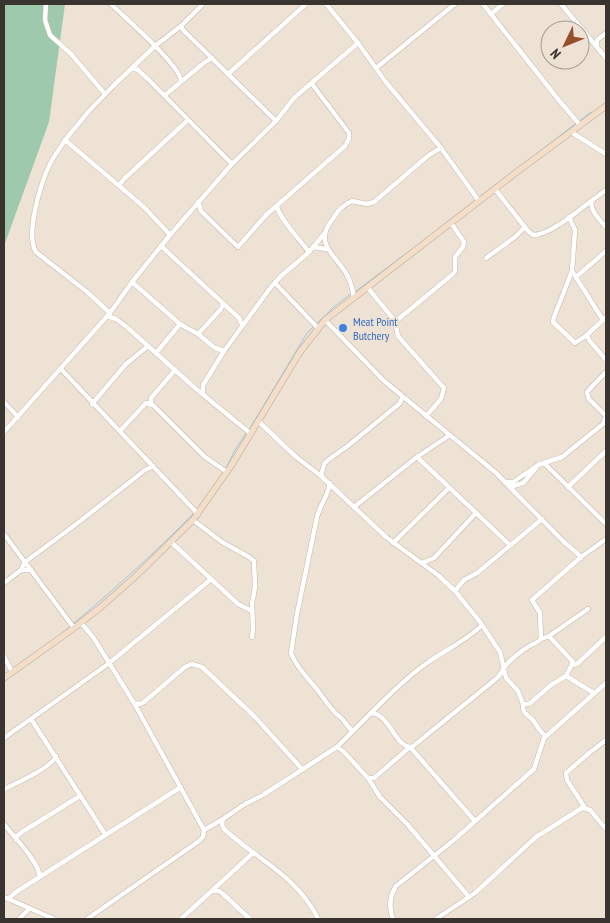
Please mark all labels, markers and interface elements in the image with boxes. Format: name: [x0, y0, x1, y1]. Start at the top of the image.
north arrow: [540, 20, 590, 70]
text: N: [546, 45, 565, 63]
place label: Meat Point Butchery: [353, 314, 398, 343]
marker: Meat Point Butchery: [337, 322, 349, 334]

